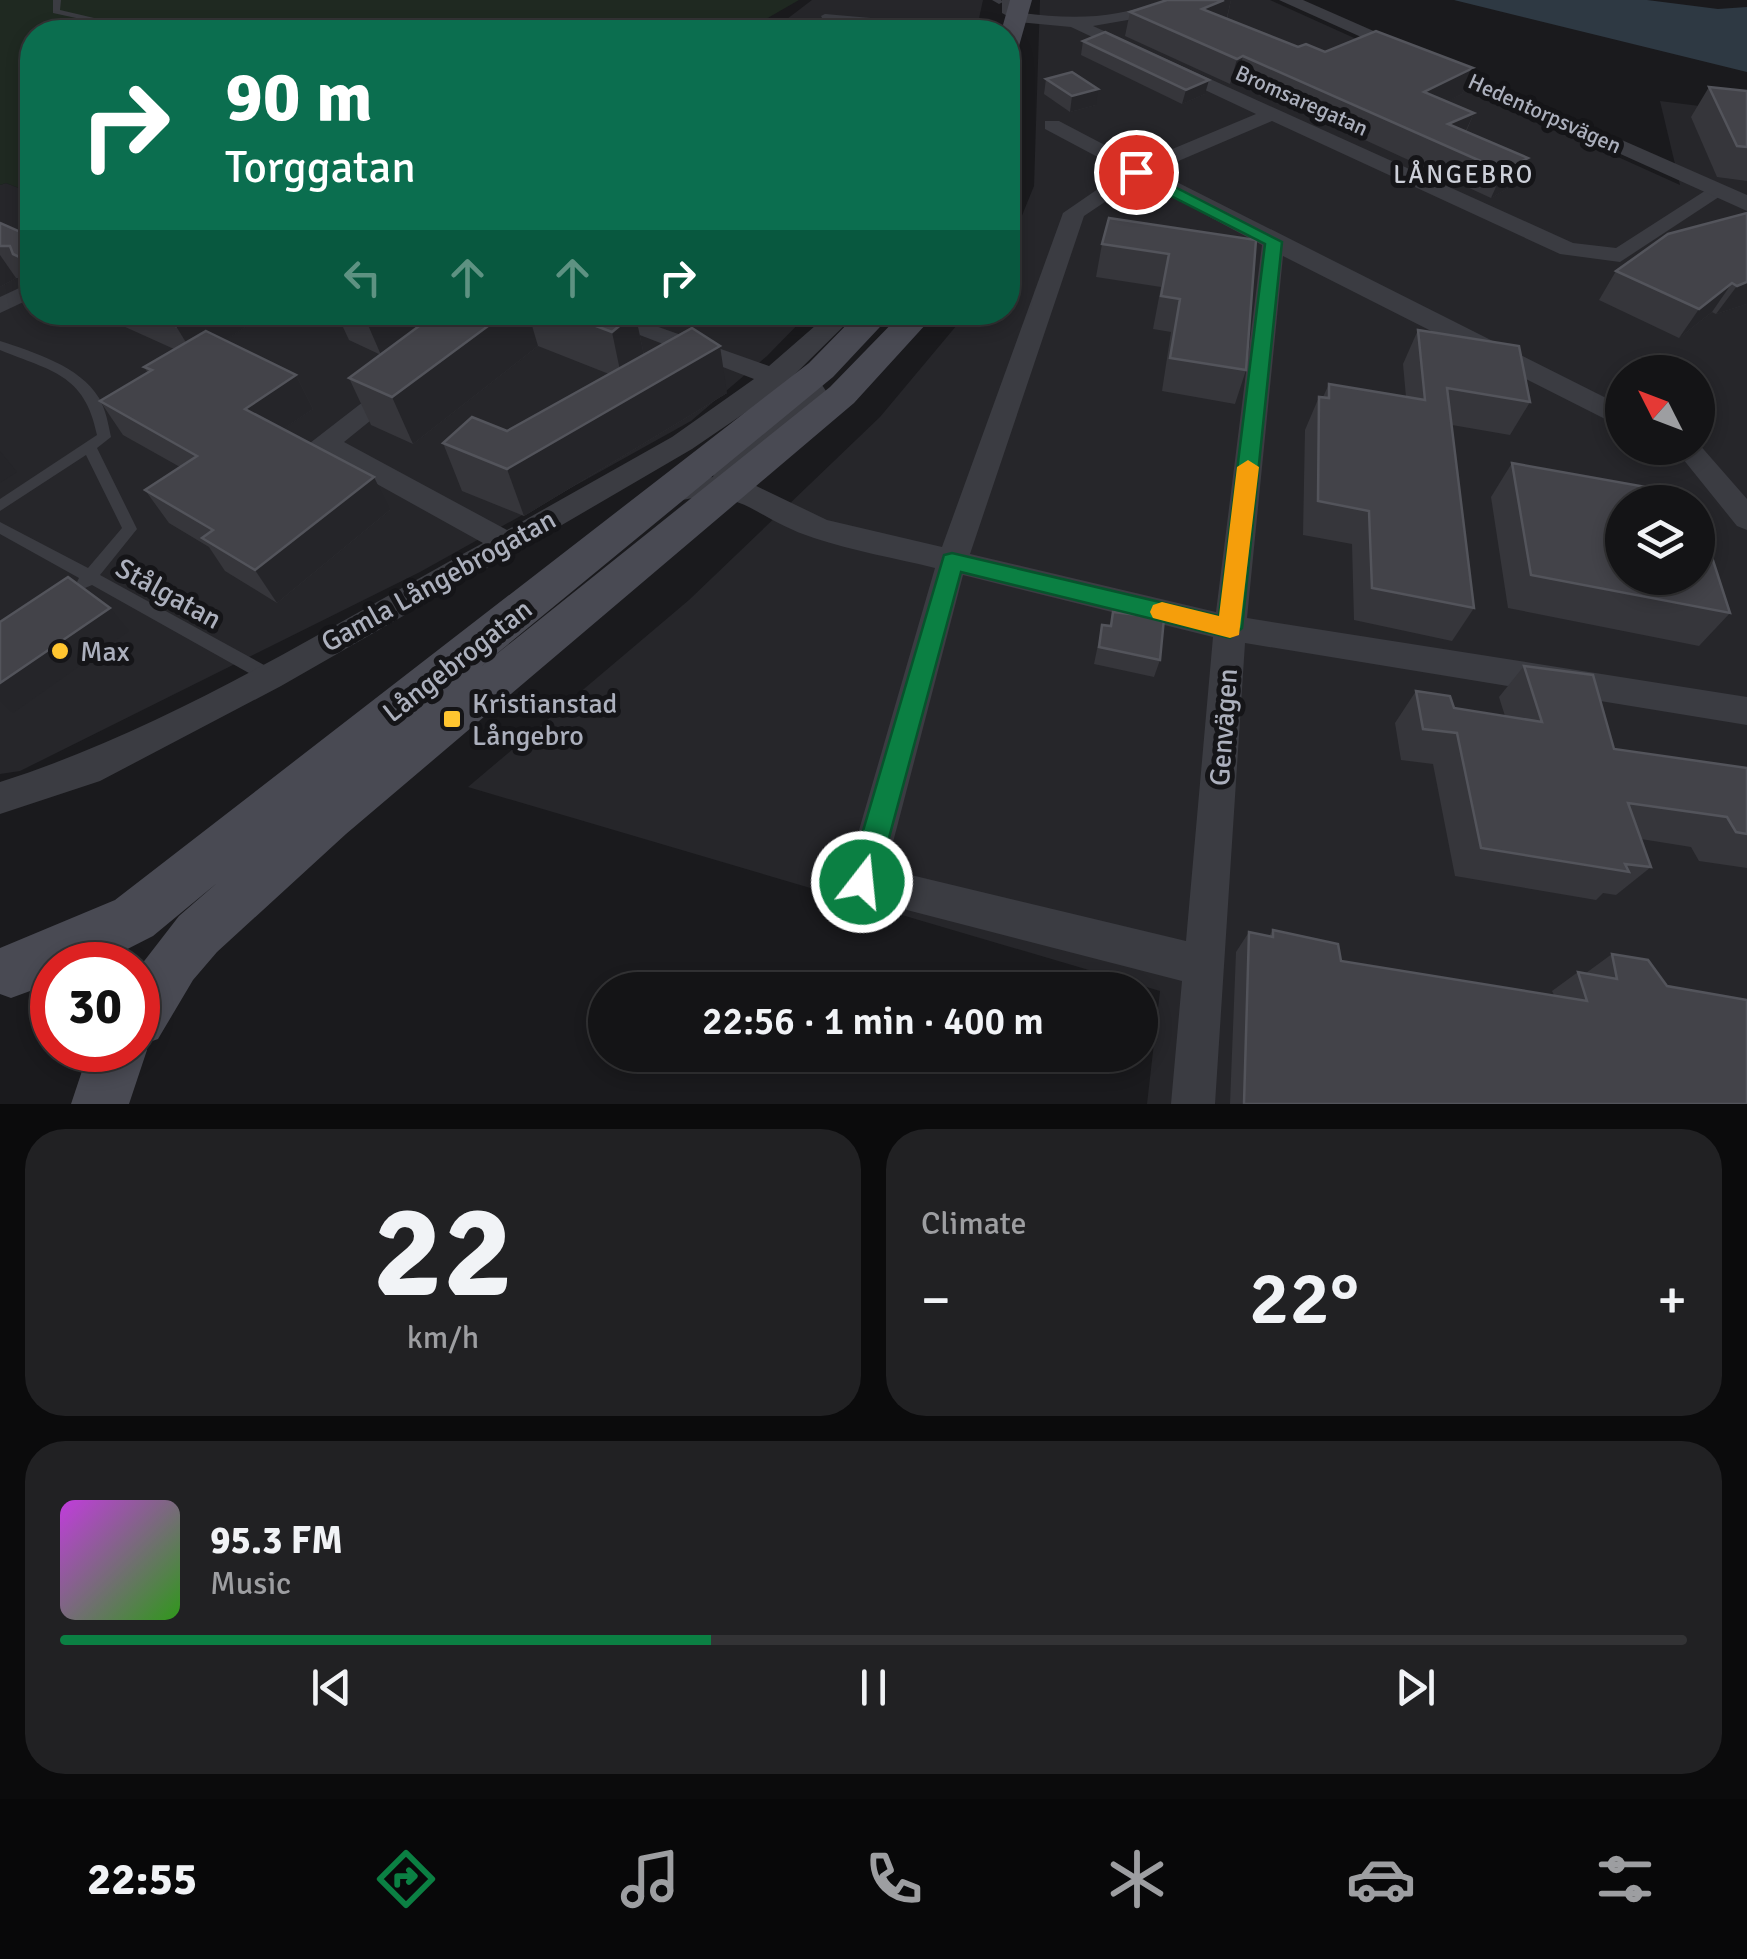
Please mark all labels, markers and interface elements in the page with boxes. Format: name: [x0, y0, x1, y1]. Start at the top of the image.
text: 90 m: [225, 54, 373, 140]
street label: Bromsaregatan: [1231, 59, 1372, 142]
icon: right: [60, 60, 190, 190]
street label: Hedentorpsvägen: [1464, 68, 1625, 159]
pin: [1094, 130, 1179, 215]
text: Torggatan: [225, 140, 416, 195]
icon: arrive: [1109, 145, 1164, 200]
district label: LÅNGEBRO: [1393, 159, 1535, 190]
icon: left: [335, 250, 390, 305]
icon: ahead: [440, 250, 495, 305]
icon: ahead: [545, 250, 600, 305]
icon: right: [650, 250, 705, 305]
north arrow: [1605, 355, 1715, 465]
map controls: [1605, 355, 1715, 595]
button: layers: [1605, 485, 1715, 595]
street label: Gamla Långebrogatan: [315, 502, 562, 659]
street label: Stålgatan: [110, 551, 227, 637]
street label: Långebrogatan: [376, 592, 539, 729]
place label: Max: [80, 635, 130, 669]
marker: Max: [49, 640, 71, 662]
street label: Genvägen: [1203, 667, 1245, 787]
place label: Kristianstad Långebro: [472, 687, 617, 753]
marker: Kristianstad Långebro: [441, 708, 463, 730]
position arrow: [810, 830, 914, 934]
speed limit sign: 30: [30, 942, 160, 1072]
text: 22:56 · 1 min · 400 m: [702, 998, 1044, 1045]
text: 22: [373, 1173, 513, 1333]
text: Climate: [921, 1204, 1027, 1243]
text: 22°: [1249, 1252, 1359, 1345]
text: −: [921, 1266, 951, 1334]
text: +: [1657, 1266, 1687, 1334]
text: km/h: [407, 1318, 479, 1357]
text: 95.3 FM: [210, 1517, 343, 1564]
text: Music: [210, 1564, 291, 1603]
icon: previous: [304, 1660, 359, 1715]
icon: pause: [846, 1660, 901, 1715]
icon: next: [1388, 1660, 1443, 1715]
icon: directions: [371, 1844, 441, 1914]
icon: music: [615, 1844, 685, 1914]
icon: phone: [859, 1844, 929, 1914]
icon: climate: [1102, 1844, 1172, 1914]
icon: car: [1346, 1844, 1416, 1914]
icon: filters: [1590, 1844, 1660, 1914]
text: 22:55: [87, 1852, 197, 1907]

